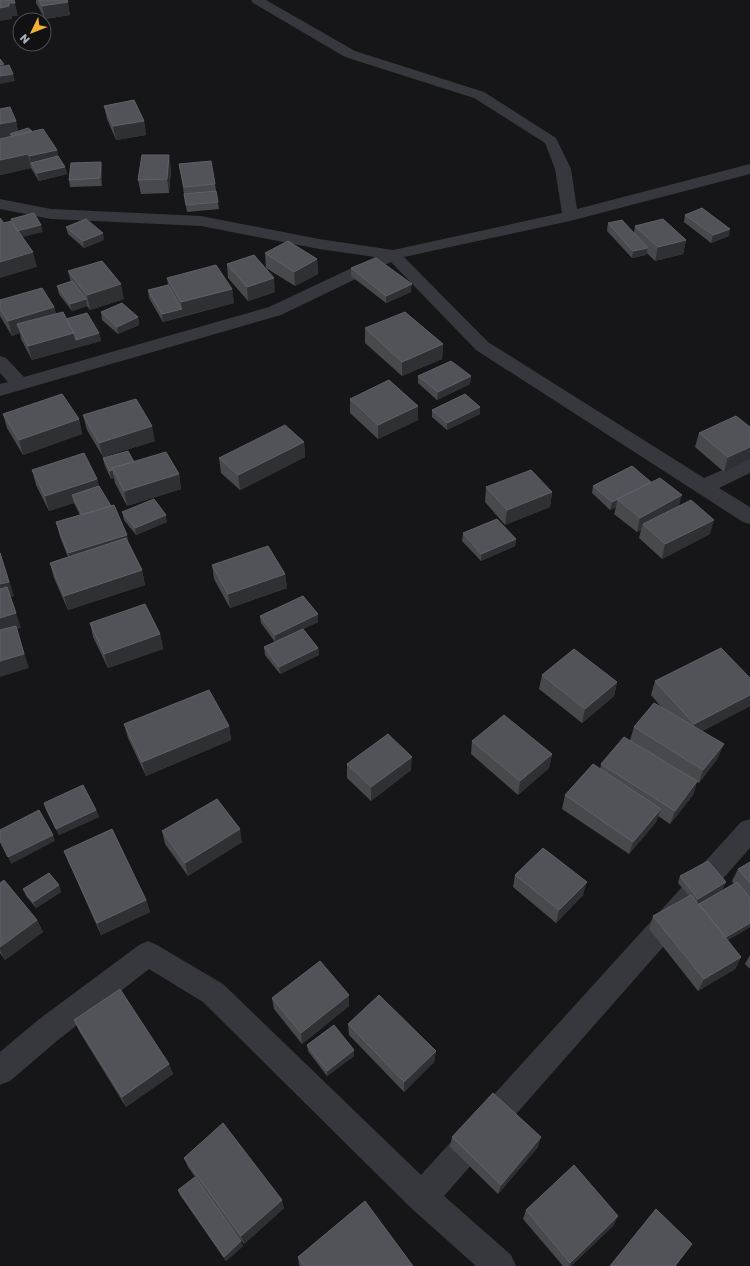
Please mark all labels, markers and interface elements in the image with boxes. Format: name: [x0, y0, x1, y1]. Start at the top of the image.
north arrow: [12, 12, 52, 52]
text: N: [17, 32, 32, 47]

